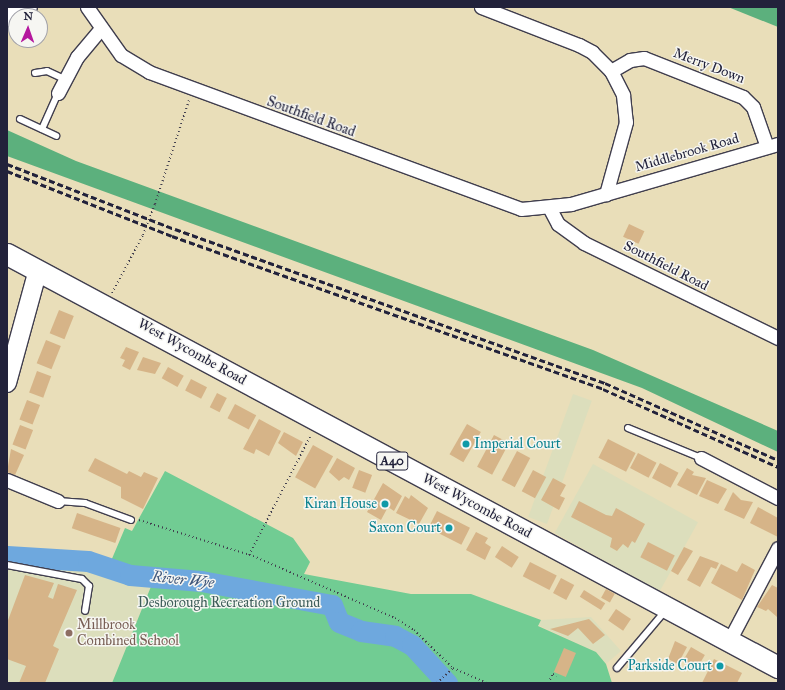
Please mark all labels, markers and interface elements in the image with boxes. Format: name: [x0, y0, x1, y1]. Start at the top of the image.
north arrow: [8, 8, 48, 48]
text: N: [24, 10, 33, 23]
street label: Merry Down: [671, 45, 747, 87]
street label: Southfield Road: [264, 93, 358, 141]
street label: Middlebrook Road: [633, 130, 741, 176]
street label: Southfield Road: [621, 237, 711, 295]
street label: West Wycombe Road: [135, 315, 249, 389]
place label: Imperial Court: [474, 436, 561, 452]
marker: Imperial Court: [461, 439, 471, 449]
road number: A40: [376, 450, 408, 472]
street label: West Wycombe Road: [419, 470, 535, 542]
place label: Kiran House: [304, 496, 377, 512]
marker: Kiran House: [380, 499, 390, 509]
place label: Saxon Court: [369, 520, 441, 536]
marker: Saxon Court: [444, 523, 454, 533]
water label: River Wye: [151, 568, 215, 592]
park label: Desborough Recreation Ground: [138, 595, 320, 611]
place label: Millbrook Combined School: [77, 617, 179, 650]
marker: Millbrook Combined School: [64, 628, 74, 638]
place label: Parkside Court: [628, 658, 712, 674]
marker: Parkside Court: [715, 661, 725, 671]

